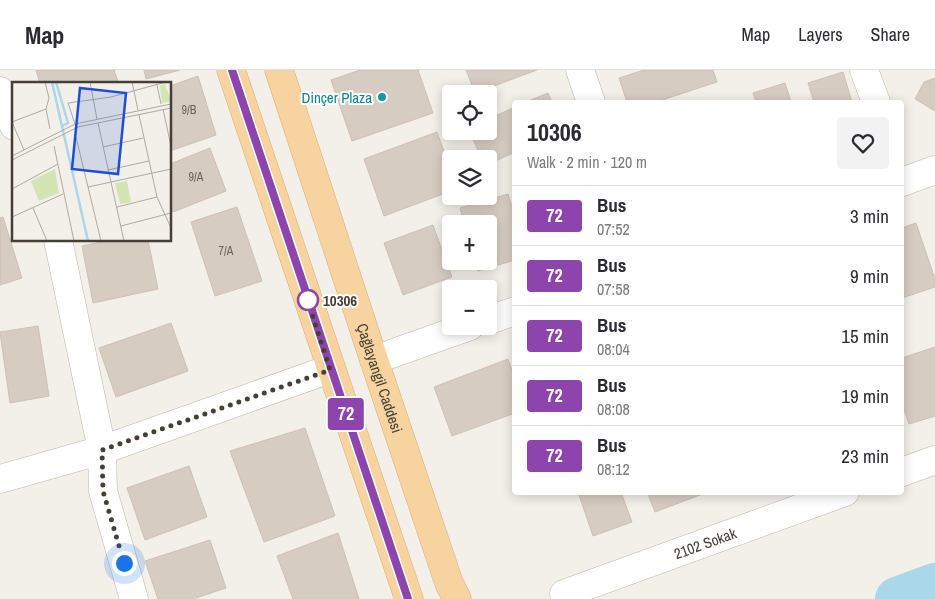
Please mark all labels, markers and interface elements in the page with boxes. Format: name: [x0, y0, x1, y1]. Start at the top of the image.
text: Map: [25, 19, 64, 51]
text: Map: [742, 22, 770, 47]
text: Layers: [798, 22, 843, 47]
text: Share: [871, 22, 910, 47]
inset map: [12, 82, 171, 241]
map controls: [442, 85, 497, 335]
button: locate: [442, 85, 497, 140]
place label: Dinçer Plaza: [302, 87, 372, 108]
marker: Dinçer Plaza: [376, 91, 388, 103]
house number: 9/B: [182, 102, 197, 118]
text: 10306: [527, 116, 582, 148]
button: heart: [837, 117, 889, 169]
button: layers: [442, 150, 497, 205]
text: Walk · 2 min · 120 m: [527, 151, 647, 173]
house number: 9/A: [189, 169, 204, 185]
text: Bus: [597, 192, 626, 218]
text: 72: [546, 203, 563, 228]
text: 3 min: [850, 203, 889, 229]
button: +: [442, 215, 497, 270]
text: 07:52: [597, 218, 630, 240]
house number: 7/A: [219, 243, 234, 259]
text: Bus: [597, 252, 626, 278]
text: 72: [546, 263, 563, 288]
text: 9 min: [850, 263, 889, 289]
text: 07:58: [597, 278, 630, 300]
button: −: [442, 280, 497, 335]
marker: 10306: [297, 289, 319, 311]
place label: 10306: [323, 290, 357, 311]
text: Bus: [597, 312, 626, 338]
street label: Çağlayangil Caddesi: [352, 320, 408, 435]
text: 72: [546, 323, 563, 348]
text: 15 min: [841, 323, 889, 349]
text: 08:04: [597, 338, 630, 360]
text: Bus: [597, 372, 626, 398]
text: 72: [546, 383, 563, 408]
text: 19 min: [841, 383, 889, 409]
line badge: 72: [324, 398, 368, 430]
text: 08:08: [597, 398, 630, 420]
text: 72: [338, 401, 354, 426]
text: Bus: [597, 432, 626, 458]
text: 72: [546, 443, 563, 468]
text: 23 min: [841, 443, 889, 469]
text: 08:12: [597, 458, 630, 480]
street label: 2102 Sokak: [671, 522, 740, 564]
your location: [112, 551, 137, 576]

